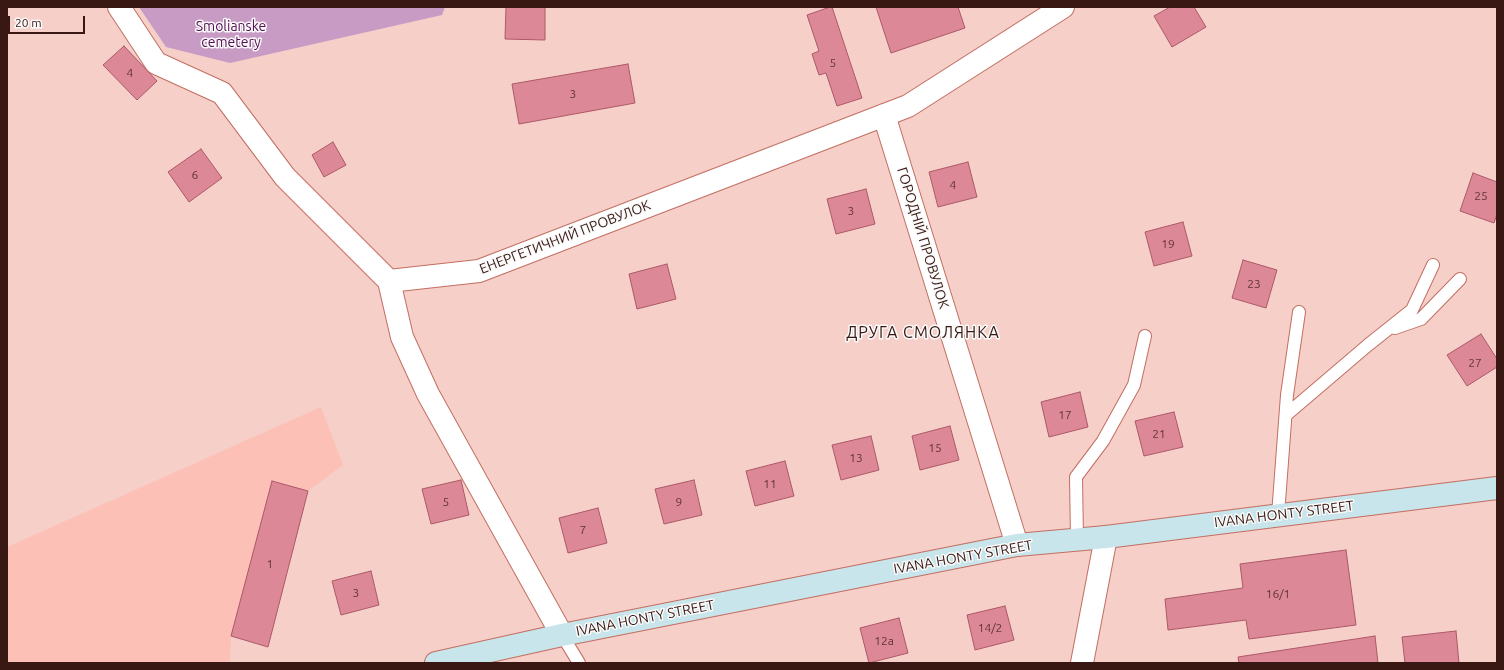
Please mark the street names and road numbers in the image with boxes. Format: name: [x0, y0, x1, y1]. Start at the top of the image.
street label: ГОРОДНІЙ ПРОВУЛОК: [893, 165, 953, 311]
street label: ЕНЕРГЕТИЧНИЙ ПРОВУЛОК: [477, 197, 653, 277]
street label: IVANA HONTY STREET: [1213, 497, 1355, 531]
street label: IVANA HONTY STREET: [892, 537, 1034, 577]
street label: IVANA HONTY STREET: [574, 596, 716, 640]

